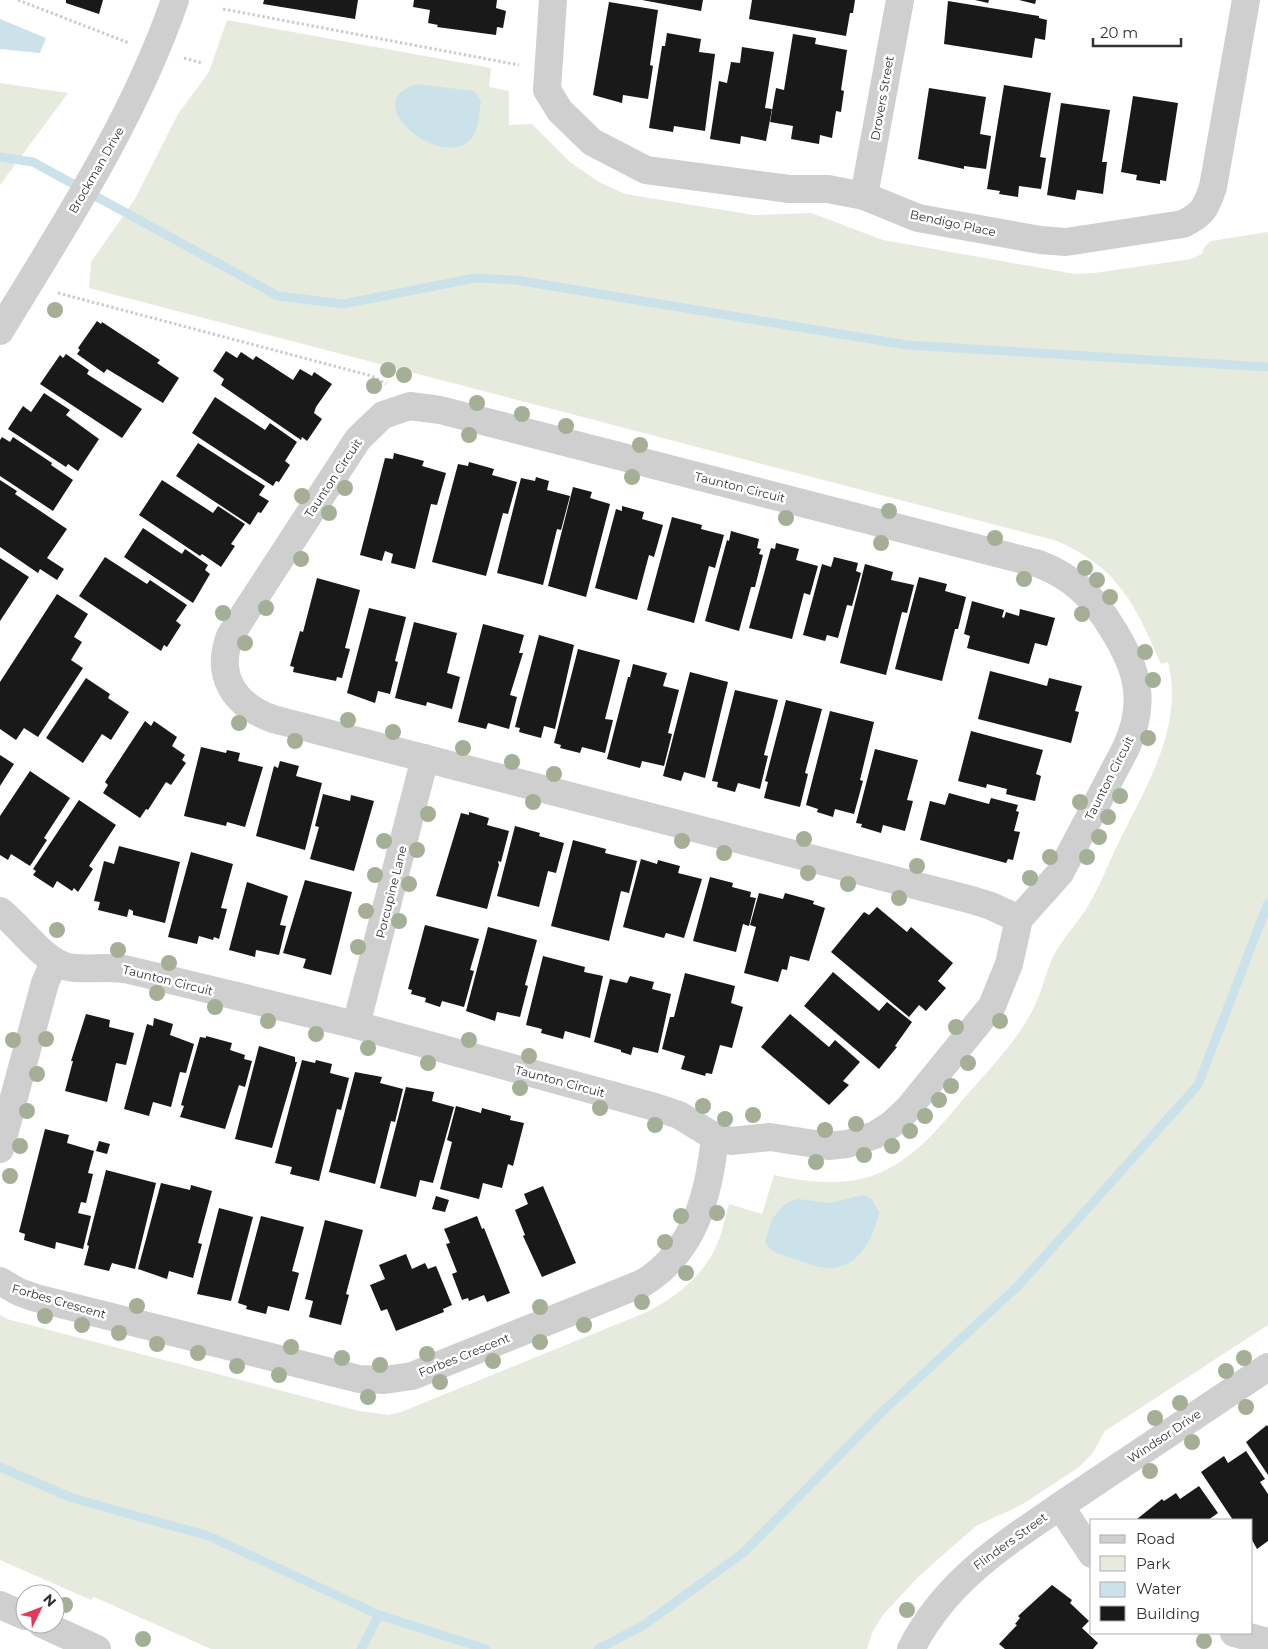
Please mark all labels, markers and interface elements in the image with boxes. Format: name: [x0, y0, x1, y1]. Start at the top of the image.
scale bar: [1093, 15, 1180, 47]
text: 20 m: [1100, 23, 1138, 42]
street label: Drovers Street: [867, 54, 897, 141]
street label: Brockman Drive: [65, 124, 127, 216]
street label: Bendigo Place: [909, 207, 997, 239]
street label: Taunton Circuit: [301, 435, 365, 521]
street label: Taunton Circuit: [693, 469, 787, 505]
street label: Taunton Circuit: [1081, 733, 1137, 823]
street label: Porcupine Lane: [372, 844, 410, 940]
street label: Taunton Circuit: [121, 962, 215, 998]
street label: Taunton Circuit: [513, 1062, 607, 1100]
street label: Forbes Crescent: [10, 1280, 108, 1322]
street label: Forbes Crescent: [416, 1330, 512, 1380]
street label: Windsor Drive: [1124, 1406, 1204, 1466]
street label: Flinders Street: [970, 1509, 1050, 1573]
legend: [1090, 1519, 1253, 1634]
text: Road: [1136, 1529, 1175, 1548]
text: Park: [1136, 1554, 1170, 1573]
text: Water: [1136, 1579, 1182, 1598]
north arrow: [15, 1584, 65, 1634]
text: N: [39, 1590, 60, 1611]
text: Building: [1136, 1604, 1200, 1623]

